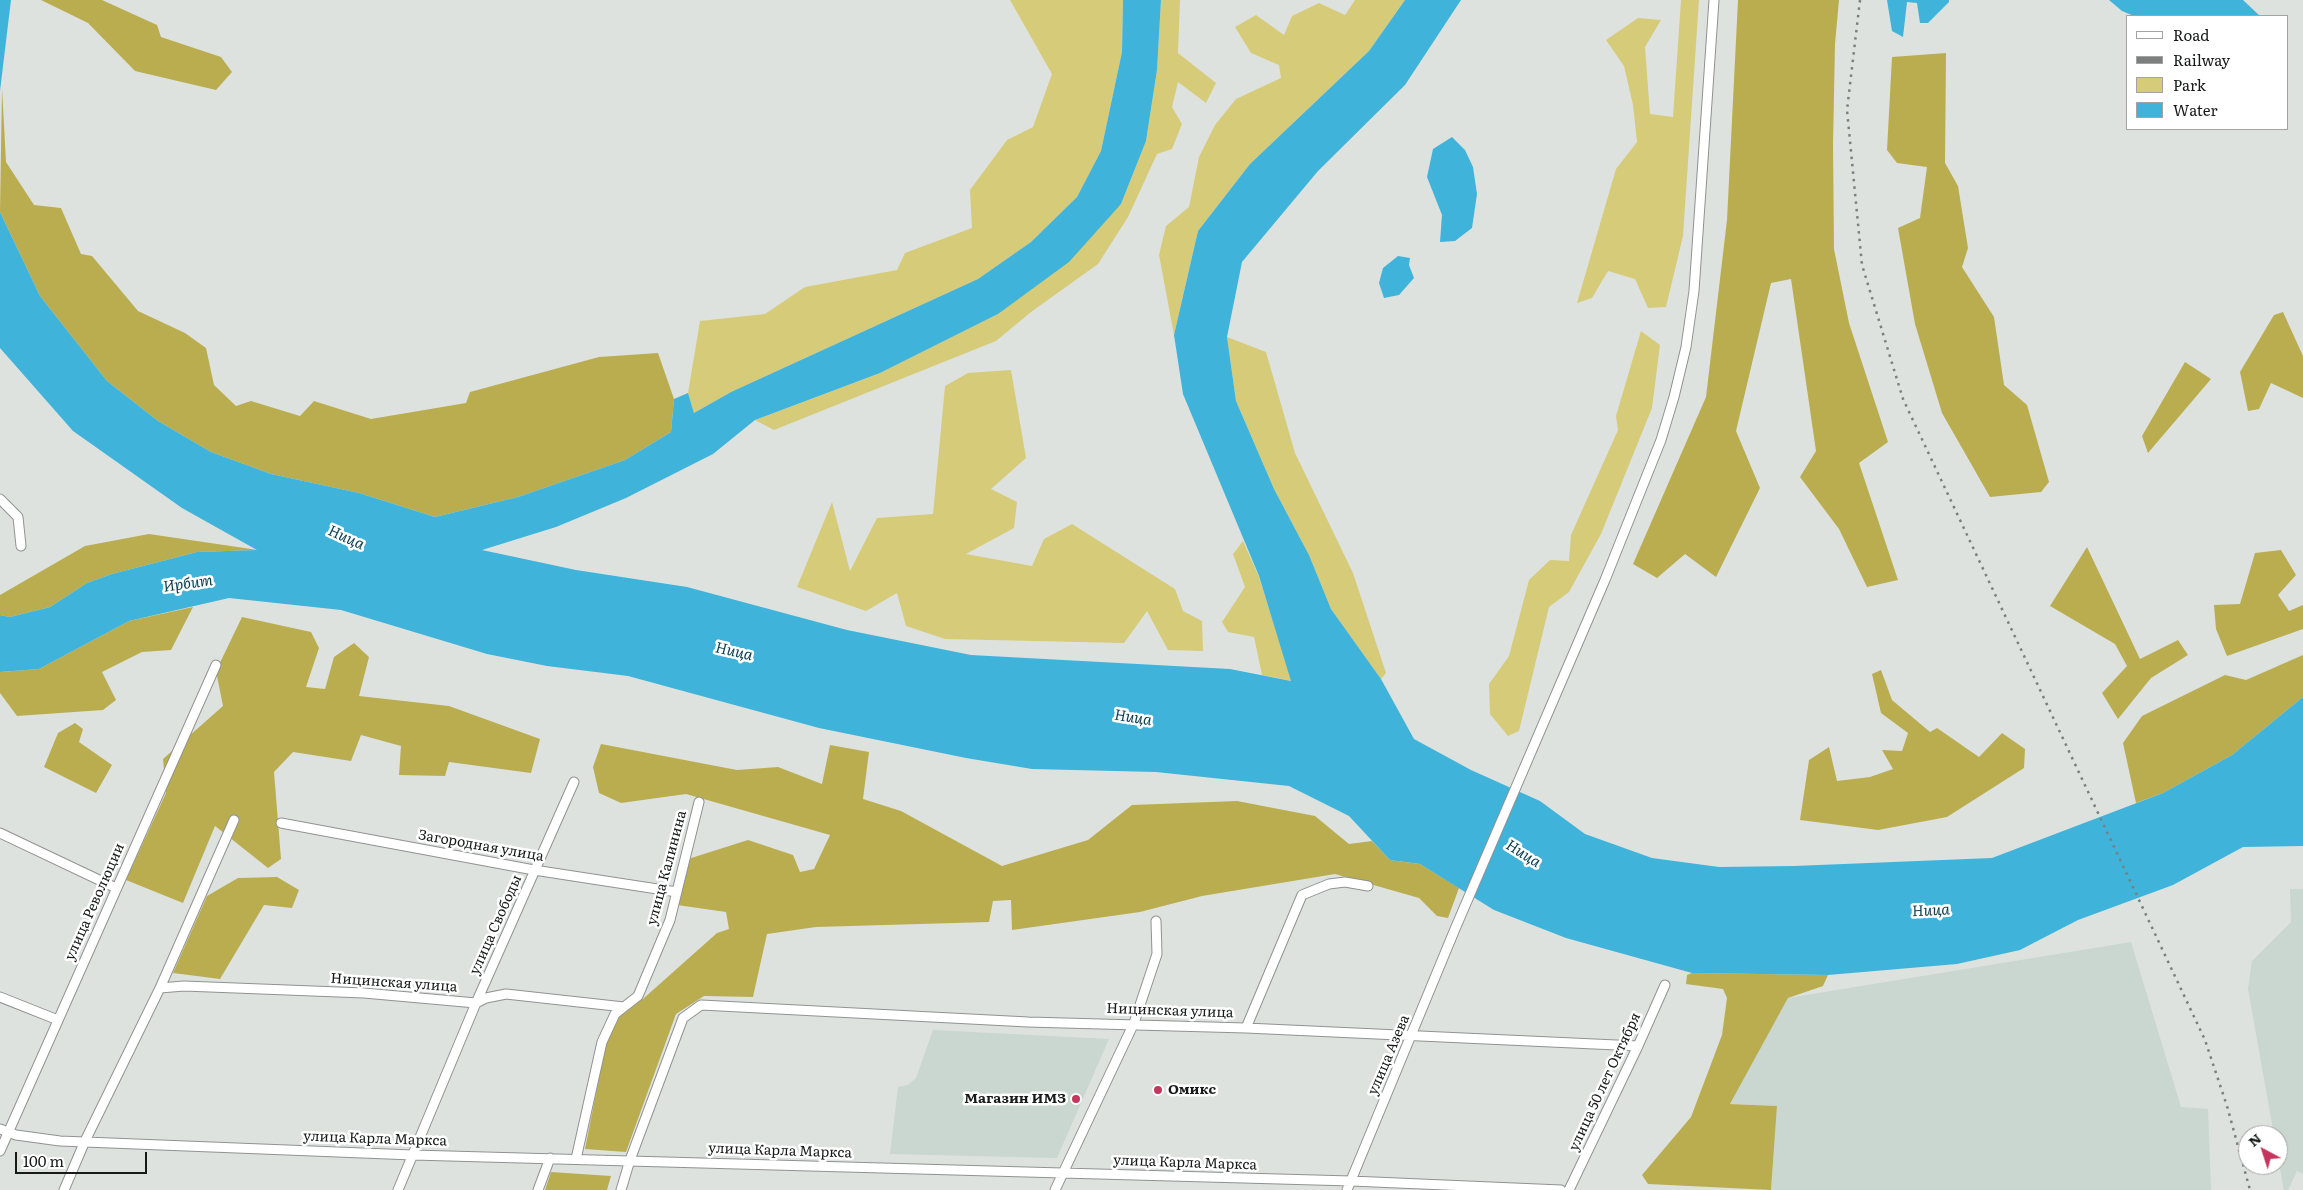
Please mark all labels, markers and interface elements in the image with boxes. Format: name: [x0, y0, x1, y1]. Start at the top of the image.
legend: [2126, 15, 2288, 130]
text: Road: [2173, 23, 2209, 46]
text: Railway: [2173, 48, 2230, 71]
text: Park: [2173, 73, 2206, 96]
text: Water: [2173, 98, 2218, 121]
water label: Ница: [325, 522, 367, 554]
water label: Ирбит: [162, 572, 214, 596]
water label: Ница: [714, 639, 754, 665]
water label: Ница: [1113, 706, 1153, 730]
street label: улица Калинина: [644, 809, 690, 927]
street label: Загородная улица: [417, 827, 545, 865]
water label: Ница: [1502, 836, 1544, 872]
street label: улица Революции: [62, 841, 128, 963]
street label: улица Свободы: [466, 872, 526, 978]
water label: Ница: [1912, 901, 1950, 921]
street label: Ницинская улица: [330, 970, 458, 996]
street label: Ницинская улица: [1106, 1000, 1234, 1022]
street label: улица 50 лет Октября: [1566, 1010, 1644, 1154]
street label: улица Азева: [1365, 1012, 1413, 1098]
place label: Омикс: [1168, 1082, 1216, 1098]
marker: Омикс: [1152, 1084, 1164, 1096]
place label: Магазин ИМЗ: [964, 1091, 1066, 1107]
marker: Магазин ИМЗ: [1070, 1093, 1082, 1105]
north arrow: [2238, 1125, 2288, 1175]
street label: улица Карла Маркса: [303, 1128, 447, 1150]
text: N: [2243, 1128, 2265, 1151]
street label: улица Карла Маркса: [708, 1140, 852, 1162]
scale bar: [18, 1142, 150, 1174]
text: 100 m: [23, 1149, 64, 1172]
street label: улица Карла Маркса: [1113, 1152, 1257, 1174]

